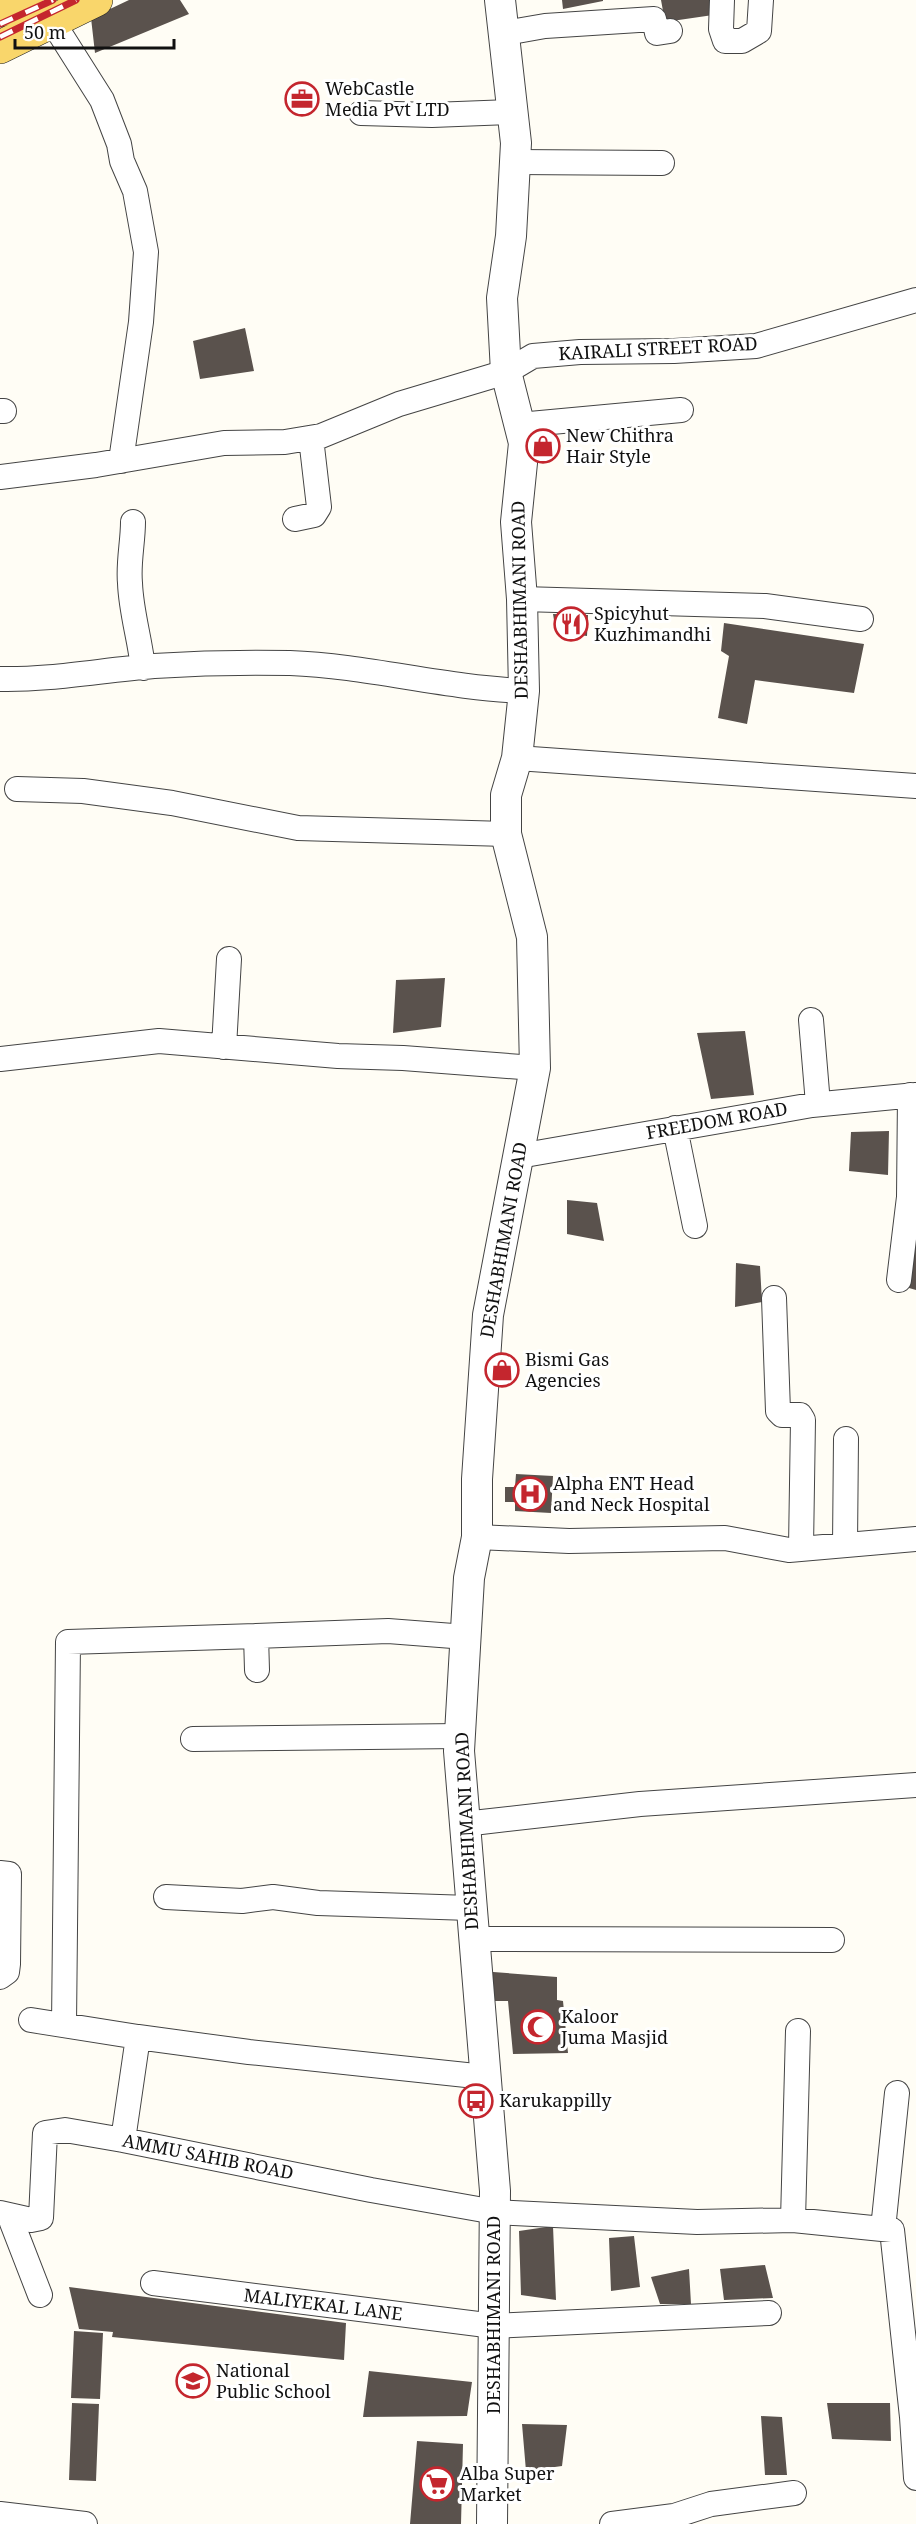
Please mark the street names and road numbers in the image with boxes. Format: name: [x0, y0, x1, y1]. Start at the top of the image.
street label: KAIRALI STREET ROAD: [558, 331, 758, 365]
street label: DESHABHIMANI ROAD: [505, 501, 533, 699]
street label: FREEDOM ROAD: [644, 1096, 789, 1144]
street label: DESHABHIMANI ROAD: [474, 1140, 532, 1340]
street label: DESHABHIMANI ROAD: [449, 1731, 483, 1931]
street label: AMMU SAHIB ROAD: [121, 2128, 296, 2184]
street label: DESHABHIMANI ROAD: [481, 2216, 505, 2414]
street label: MALIYEKAL LANE: [242, 2282, 404, 2326]

